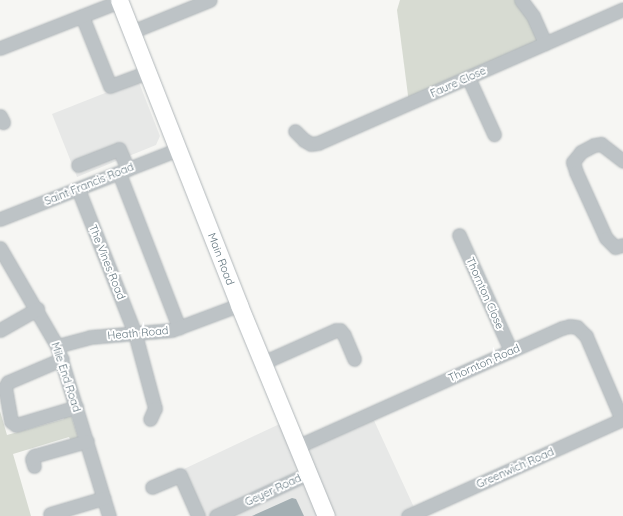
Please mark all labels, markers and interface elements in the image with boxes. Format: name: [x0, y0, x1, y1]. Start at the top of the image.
street label: Faure Close: [428, 64, 488, 100]
street label: Saint Francis Road: [42, 160, 136, 208]
street label: The Vines Road: [86, 223, 128, 301]
street label: Main Road: [205, 231, 237, 287]
street label: Thornton Close: [463, 255, 507, 331]
street label: Heath Road: [107, 324, 169, 342]
street label: Mile End Road: [48, 340, 84, 414]
street label: Thornton Road: [446, 341, 522, 385]
street label: Greenwich Road: [474, 445, 556, 491]
street label: Geyer Road: [243, 471, 303, 509]

